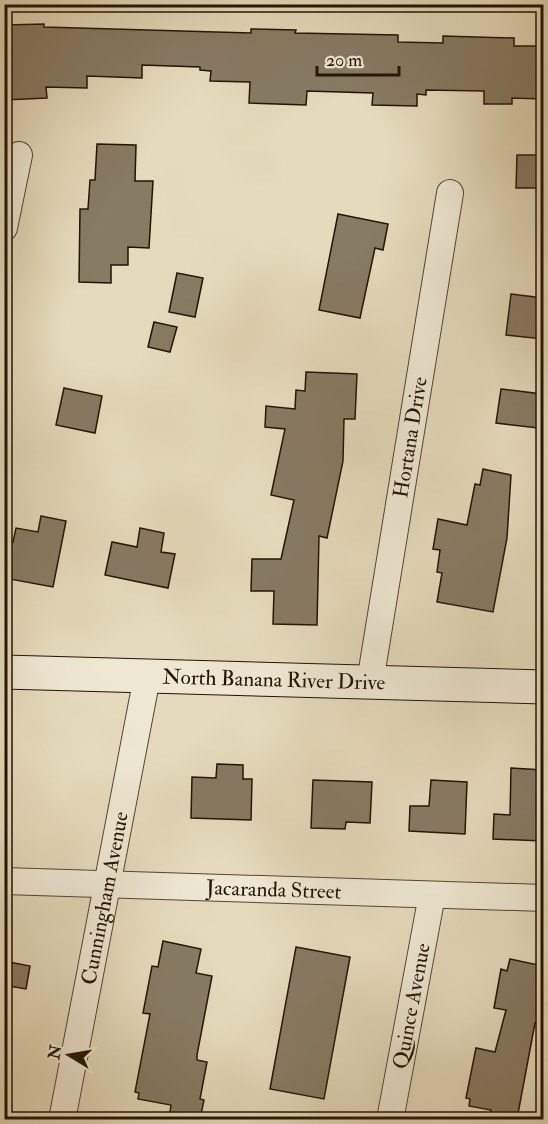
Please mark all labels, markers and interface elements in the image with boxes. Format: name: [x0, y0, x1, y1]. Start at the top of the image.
scale bar: [317, 39, 400, 77]
text: 20 m: [326, 49, 362, 72]
street label: Hortana Drive: [387, 375, 434, 500]
street label: North Banana River Drive: [162, 663, 386, 697]
street label: Cunningham Avenue: [75, 809, 135, 987]
street label: Jacaranda Street: [205, 874, 342, 906]
street label: Quince Avenue: [387, 941, 437, 1071]
north arrow: [39, 1025, 99, 1085]
text: N: [44, 1043, 67, 1062]

